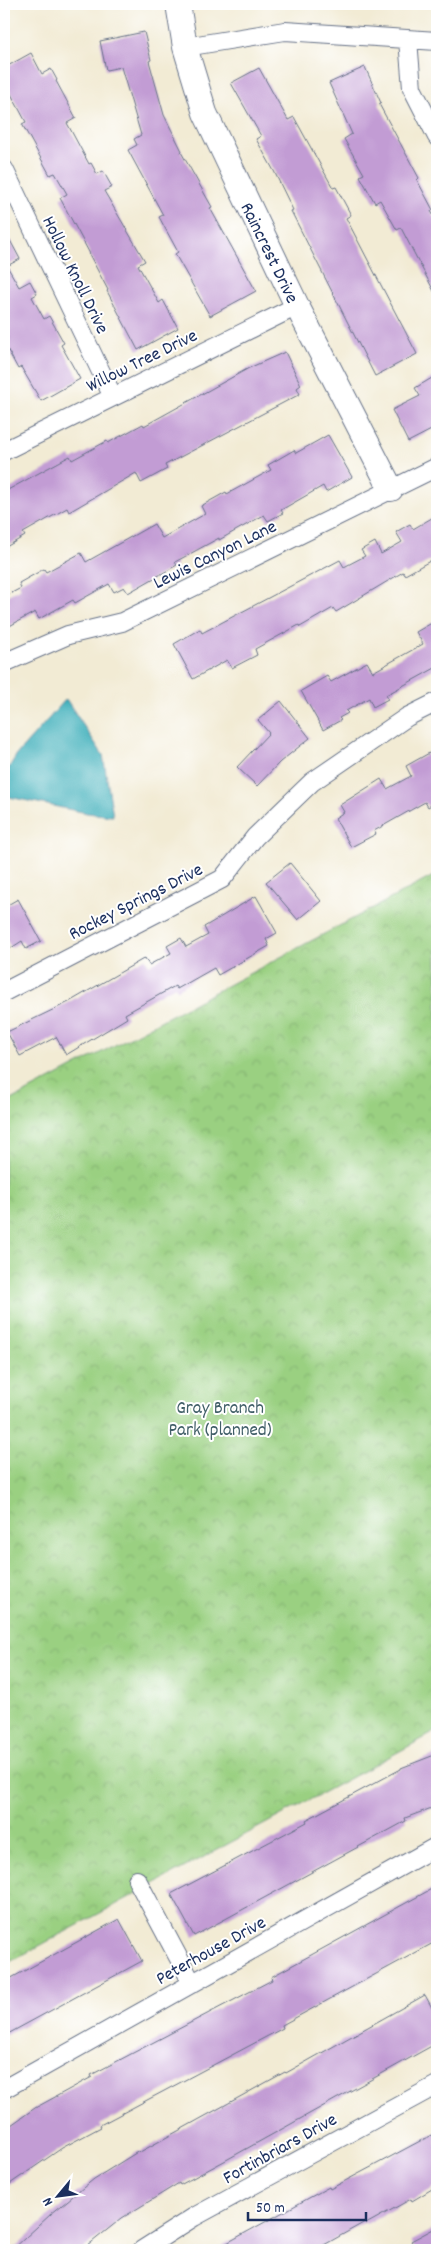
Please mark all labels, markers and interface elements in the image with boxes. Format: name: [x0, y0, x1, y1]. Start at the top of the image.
street label: Raincrest Drive: [232, 198, 304, 309]
street label: Hollow Knoll Drive: [34, 212, 114, 339]
street label: Willow Tree Drive: [82, 324, 203, 401]
street label: Lewis Canyon Lane: [149, 515, 282, 598]
street label: Rockey Springs Drive: [65, 858, 208, 949]
park label: Gray Branch Park (planned): [168, 1396, 272, 1445]
street label: Peterhouse Drive: [152, 1911, 272, 1993]
street label: Fortinbriars Drive: [219, 2107, 343, 2193]
north arrow: [32, 2172, 82, 2222]
scale bar: [248, 2189, 366, 2221]
text: N: [38, 2193, 59, 2209]
text: 50 m: [256, 2198, 285, 2220]

